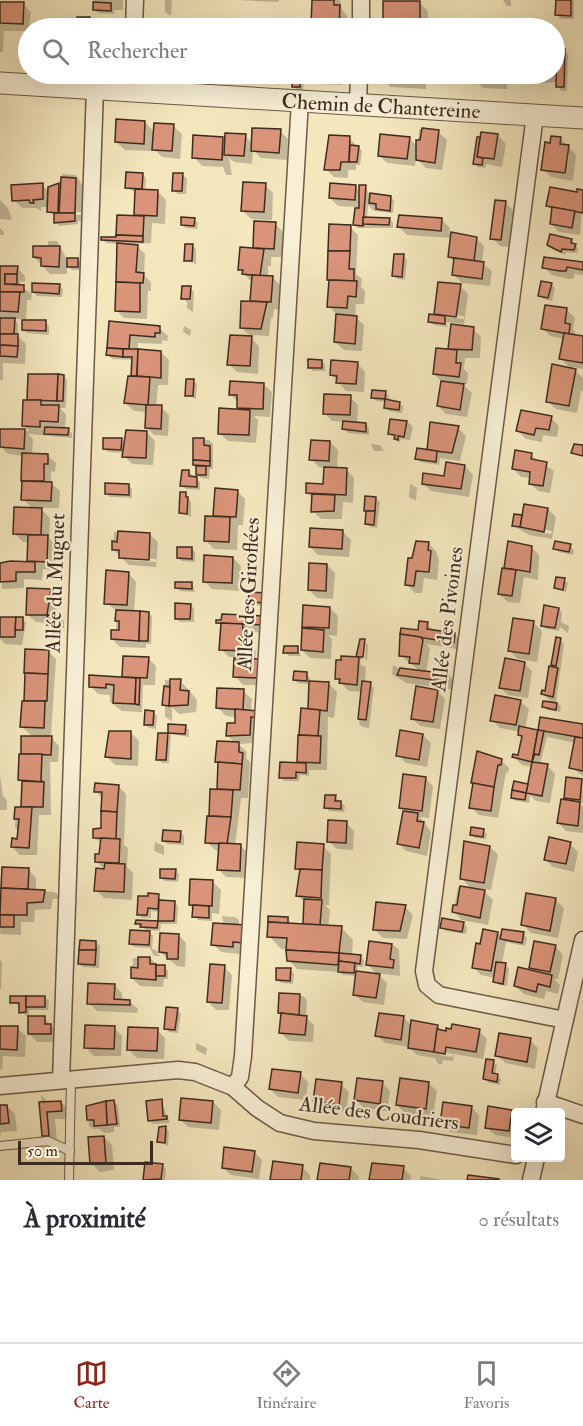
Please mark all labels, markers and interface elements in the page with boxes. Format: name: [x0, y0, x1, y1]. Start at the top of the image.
search box: [18, 18, 565, 84]
icon: search: [39, 35, 72, 68]
text: Rechercher: [87, 37, 187, 65]
street label: Chemin de Chantereine: [281, 88, 481, 125]
street label: Allée du Muguet: [40, 513, 71, 654]
street label: Allée des Giroflées: [231, 517, 266, 672]
street label: Allée des Pivoines: [425, 545, 470, 694]
street label: Allée des Coudriers: [297, 1090, 460, 1137]
map controls: [511, 1108, 565, 1162]
button: layers: [511, 1108, 565, 1162]
scale bar: [18, 1138, 153, 1166]
text: 50 m: [27, 1141, 58, 1161]
text: À proximité: [24, 1203, 146, 1235]
text: 0 résultats: [479, 1207, 559, 1232]
tab: Carte: [73, 1357, 110, 1413]
tab: Itinéraire: [256, 1357, 316, 1413]
tab: Favoris: [463, 1357, 510, 1413]

